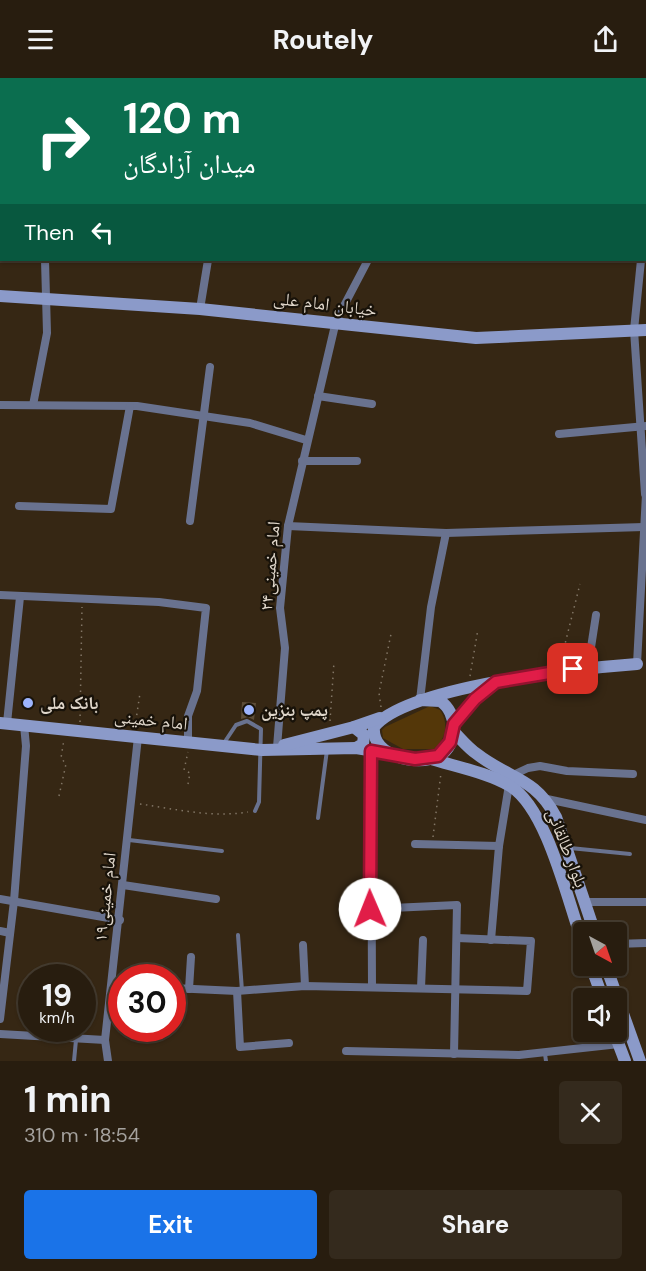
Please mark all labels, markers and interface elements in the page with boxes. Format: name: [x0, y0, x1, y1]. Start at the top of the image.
text: Routely: [273, 22, 373, 57]
icon: menu: [24, 23, 57, 56]
icon: share: [589, 23, 622, 56]
text: 120 m: [123, 91, 241, 146]
icon: right: [24, 102, 102, 180]
text: میدان آزادگان: [123, 146, 256, 181]
icon: left: [86, 216, 119, 249]
text: Then: [24, 218, 74, 247]
street label: خیابان امام علی: [272, 286, 378, 322]
street label: امام خمینی۲۴: [254, 520, 286, 612]
pin: [547, 643, 598, 694]
icon: arrive: [556, 652, 589, 685]
place label: بانک ملی: [40, 691, 99, 715]
marker: بانک ملی: [21, 696, 35, 710]
place label: پمپ بنزین: [261, 698, 328, 722]
marker: پمپ بنزین: [242, 703, 256, 717]
street label: امام خمینی: [113, 704, 189, 736]
street label: بلوار طالقانی: [541, 805, 593, 891]
street label: امام خمینی۱۹: [88, 851, 122, 943]
position arrow: [338, 877, 402, 941]
north arrow: [573, 922, 627, 976]
map controls: [573, 922, 627, 1042]
speed limit sign: 30: [108, 964, 186, 1042]
text: 19: [42, 976, 72, 1015]
button: sound: [573, 988, 627, 1042]
text: km/h: [39, 1008, 75, 1028]
text: 1 min: [24, 1076, 112, 1123]
button: close: [559, 1081, 622, 1144]
text: 310 m · 18:54: [24, 1122, 140, 1148]
button: Exit: [24, 1190, 317, 1259]
button: Share: [329, 1190, 622, 1259]

